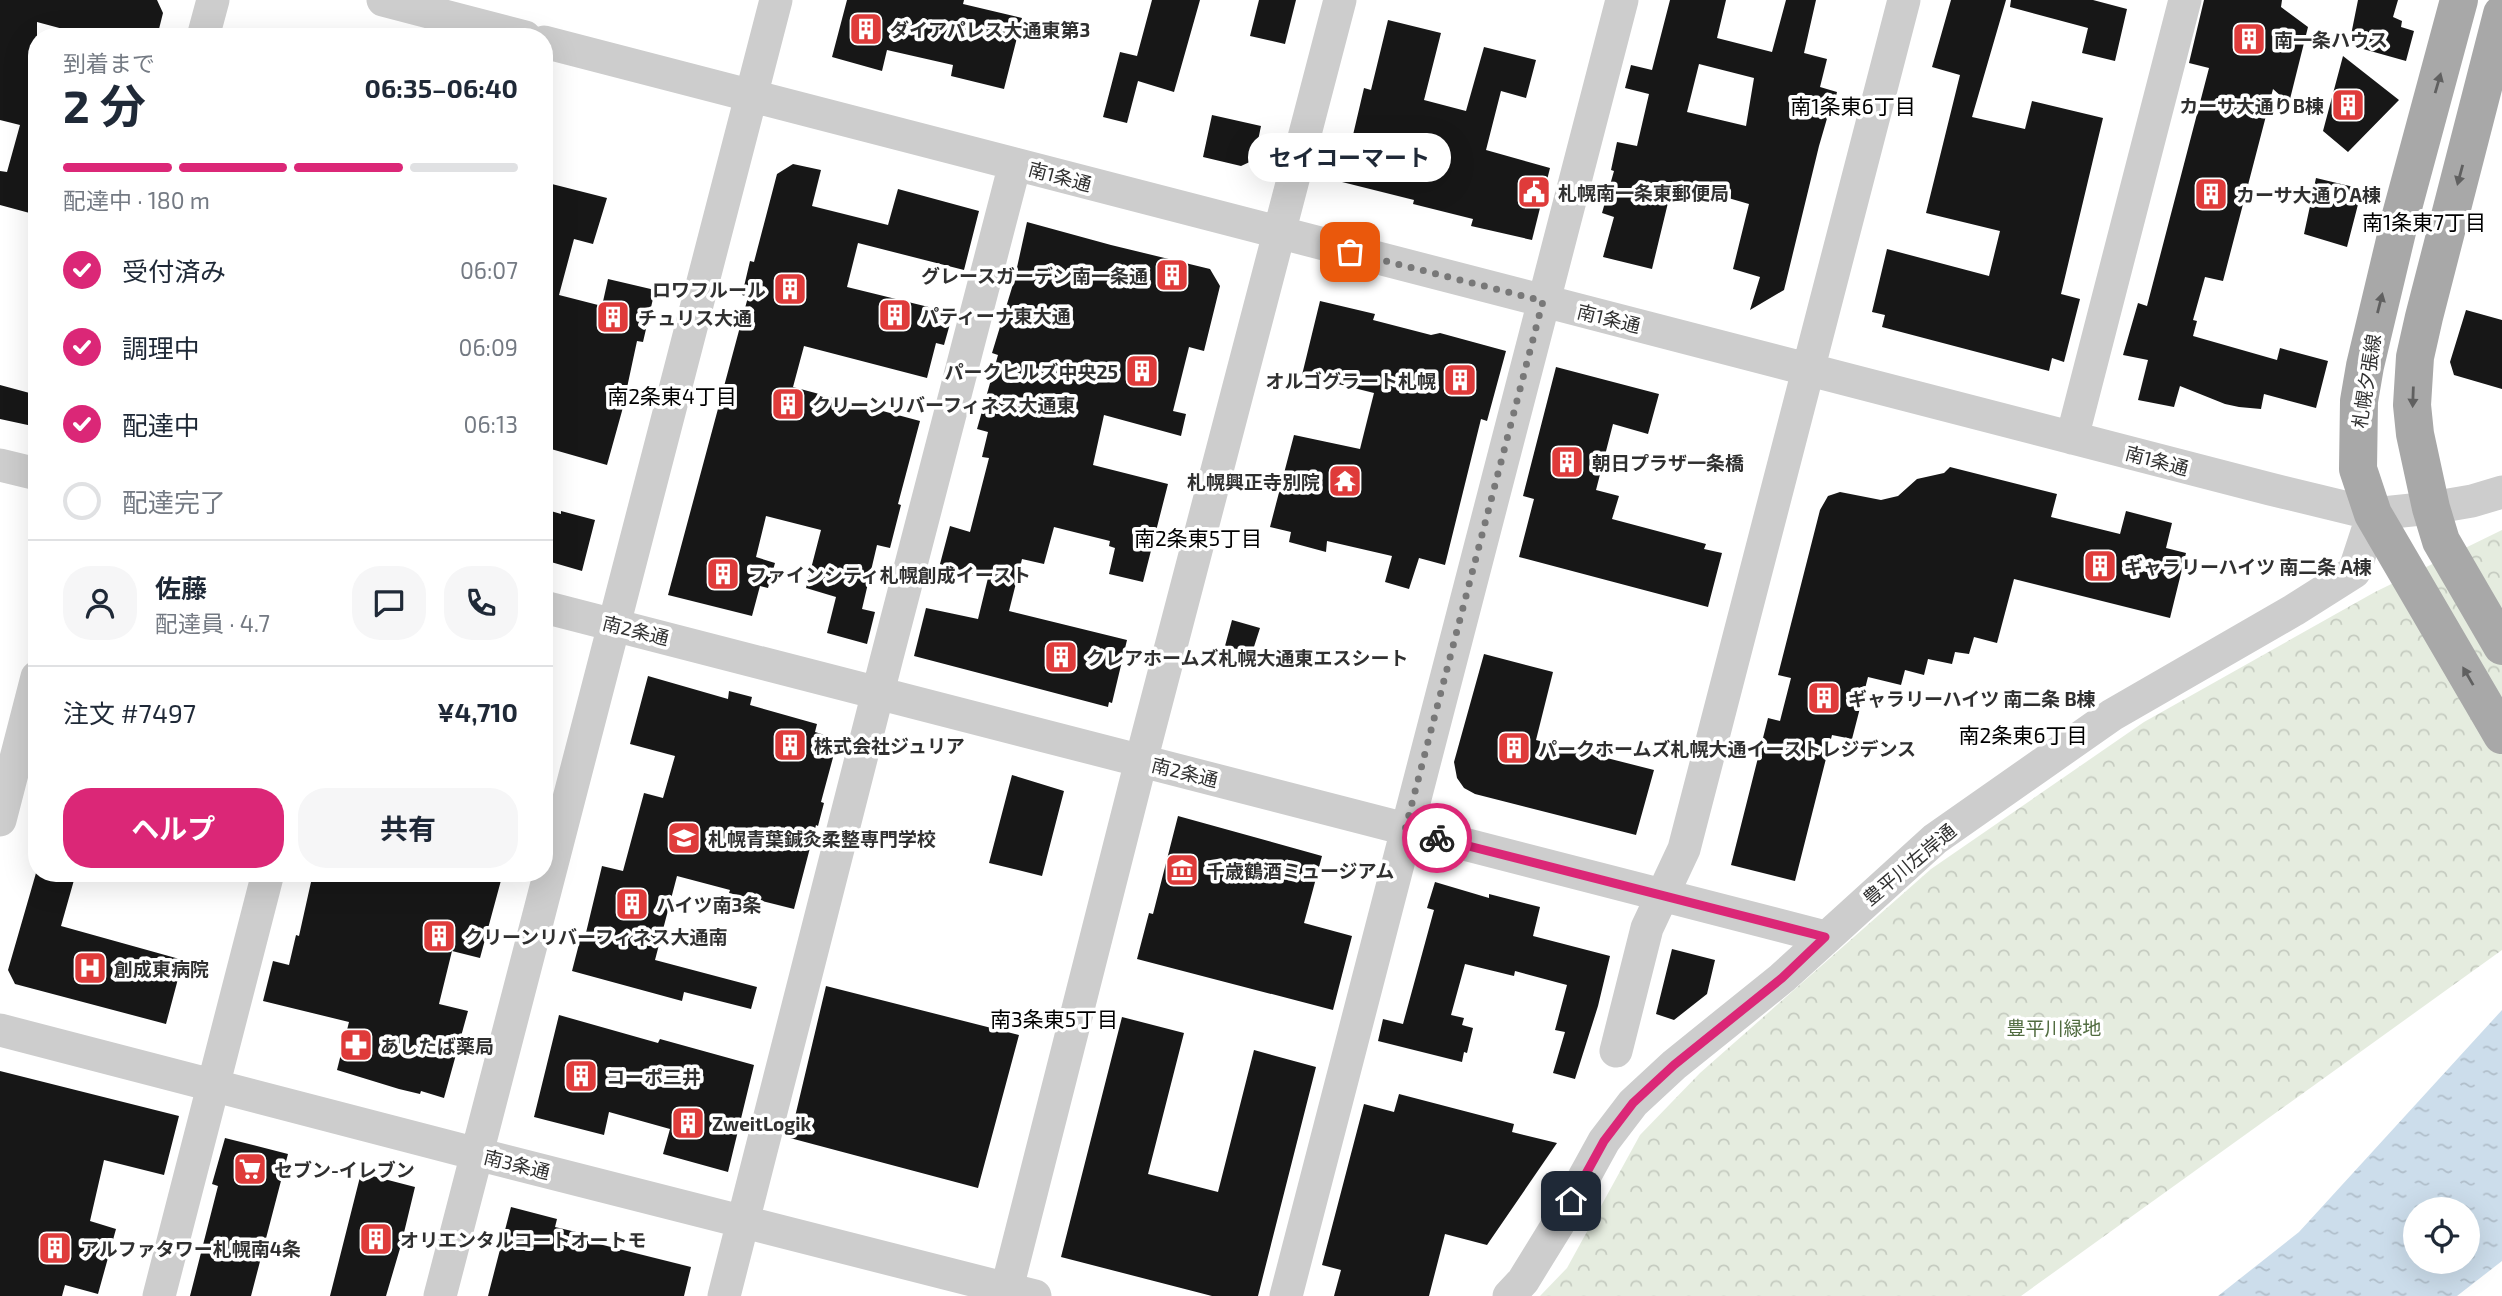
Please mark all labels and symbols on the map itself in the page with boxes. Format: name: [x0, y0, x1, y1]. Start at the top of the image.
building icon: ダイアパレス大通東第3: [847, 10, 885, 48]
place label: ダイアパレス大通東第3: [890, 18, 1090, 41]
building icon: 南一条ハウス: [2230, 20, 2268, 58]
place label: 南一条ハウス: [2274, 28, 2388, 51]
one-way arrow: [2433, 72, 2444, 94]
building icon: カーサ大通りB棟: [2329, 86, 2367, 124]
district label: 南1条東6丁目: [1790, 93, 1916, 118]
place label: カーサ大通りB棟: [2179, 94, 2324, 117]
callout: セイコーマート: [1248, 133, 1452, 182]
street label: 南1条通: [1026, 157, 1094, 195]
one-way arrow: [2454, 165, 2464, 186]
public building icon: 札幌南一条東郵便局: [1515, 173, 1553, 211]
building icon: カーサ大通りA棟: [2192, 175, 2230, 213]
place label: 札幌南一条東郵便局: [1558, 181, 1729, 204]
place label: カーサ大通りA棟: [2236, 183, 2381, 206]
district label: 南1条東7丁目: [2362, 209, 2486, 234]
pin: [1320, 222, 1380, 282]
building icon: グレースガーデン南一条通: [1153, 256, 1191, 294]
place label: グレースガーデン南一条通: [921, 264, 1148, 287]
building icon: ロワフルール: [771, 270, 809, 308]
place label: ロワフルール: [652, 278, 766, 301]
one-way arrow: [2375, 292, 2386, 314]
building icon: パティーナ東大通: [876, 296, 914, 334]
building icon: チュリス大通: [594, 298, 632, 336]
street label: 南1条通: [1575, 299, 1643, 337]
place label: パティーナ東大通: [920, 304, 1071, 327]
place label: チュリス大通: [638, 306, 752, 329]
street label: 札幌夕張線: [2347, 332, 2385, 430]
building icon: パークヒルズ中央25: [1123, 352, 1161, 390]
place label: パークヒルズ中央25: [944, 360, 1118, 383]
building icon: オルゴグラート札幌: [1441, 361, 1479, 399]
place label: オルゴグラート札幌: [1265, 369, 1436, 392]
district label: 南2条東4丁目: [607, 383, 737, 408]
building icon: クリーンリバーフィネス大通東: [769, 385, 807, 423]
one-way arrow: [2407, 386, 2419, 408]
place label: クリーンリバーフィネス大通東: [812, 393, 1076, 416]
street label: 南1条通: [2123, 441, 2191, 479]
building icon: 朝日プラザ一条橋: [1548, 443, 1586, 481]
place label: 朝日プラザ一条橋: [1592, 451, 1744, 474]
temple icon: 札幌興正寺別院: [1326, 462, 1364, 500]
place label: 札幌興正寺別院: [1187, 470, 1320, 493]
district label: 南2条東5丁目: [1134, 525, 1262, 550]
building icon: ギャラリーハイツ 南二条 A棟: [2081, 547, 2119, 585]
building icon: ファインシティ札幌創成イースト: [704, 555, 742, 593]
place label: ギャラリーハイツ 南二条 A棟: [2124, 555, 2372, 578]
place label: ファインシティ札幌創成イースト: [748, 563, 1031, 586]
street label: 南2条通: [600, 611, 672, 649]
building icon: クレアホームズ札幌大通東エスシート: [1042, 638, 1080, 676]
place label: クレアホームズ札幌大通東エスシート: [1086, 646, 1408, 669]
one-way arrow: [2462, 666, 2474, 686]
building icon: ギャラリーハイツ 南二条 B棟: [1805, 679, 1843, 717]
place label: ギャラリーハイツ 南二条 B棟: [1848, 687, 2096, 710]
district label: 南2条東6丁目: [1959, 722, 2087, 747]
building icon: 株式会社ジュリア: [771, 726, 809, 764]
building icon: パークホームズ札幌大通イーストレジデンス: [1495, 729, 1533, 767]
place label: 株式会社ジュリア: [814, 734, 965, 757]
place label: パークホームズ札幌大通イーストレジデンス: [1538, 737, 1916, 760]
street label: 南2条通: [1149, 753, 1221, 791]
courier: [1402, 803, 1472, 873]
school or university icon: 札幌青葉鍼灸柔整専門学校: [665, 819, 703, 857]
street label: 豊平川左岸通: [1858, 819, 1960, 909]
place label: 札幌青葉鍼灸柔整専門学校: [708, 827, 936, 850]
museum icon: 千歳鶴酒ミュージアム: [1163, 851, 1201, 889]
place label: 千歳鶴酒ミュージアム: [1206, 859, 1394, 882]
building icon: ハイツ南3条: [613, 885, 651, 923]
place label: ハイツ南3条: [656, 893, 761, 916]
building icon: クリーンリバーフィネス大通南: [420, 917, 458, 955]
place label: クリーンリバーフィネス大通南: [464, 925, 728, 948]
hospital icon: 創成東病院: [71, 949, 109, 987]
place label: 創成東病院: [114, 957, 209, 980]
district label: 南3条東5丁目: [990, 1006, 1118, 1031]
park label: 豊平川緑地: [2006, 1016, 2102, 1039]
pharmacy icon: あしたば薬局: [337, 1026, 375, 1064]
place label: あしたば薬局: [380, 1034, 494, 1057]
building icon: コーポ三井: [562, 1057, 600, 1095]
place label: コーポ三井: [606, 1065, 701, 1088]
building icon: ZweitLogik: [669, 1104, 707, 1142]
place label: ZweitLogik: [712, 1112, 812, 1135]
street label: 南3条通: [481, 1145, 553, 1183]
supermarket icon: セブン-イレブン: [231, 1150, 269, 1188]
place label: セブン-イレブン: [274, 1158, 415, 1181]
pin: [1541, 1171, 1601, 1231]
building icon: オリエンタルコートオートモ: [357, 1220, 395, 1258]
place label: オリエンタルコートオートモ: [400, 1228, 647, 1251]
building icon: アルファタワー札幌南4条: [36, 1229, 74, 1267]
place label: アルファタワー札幌南4条: [80, 1237, 301, 1260]

